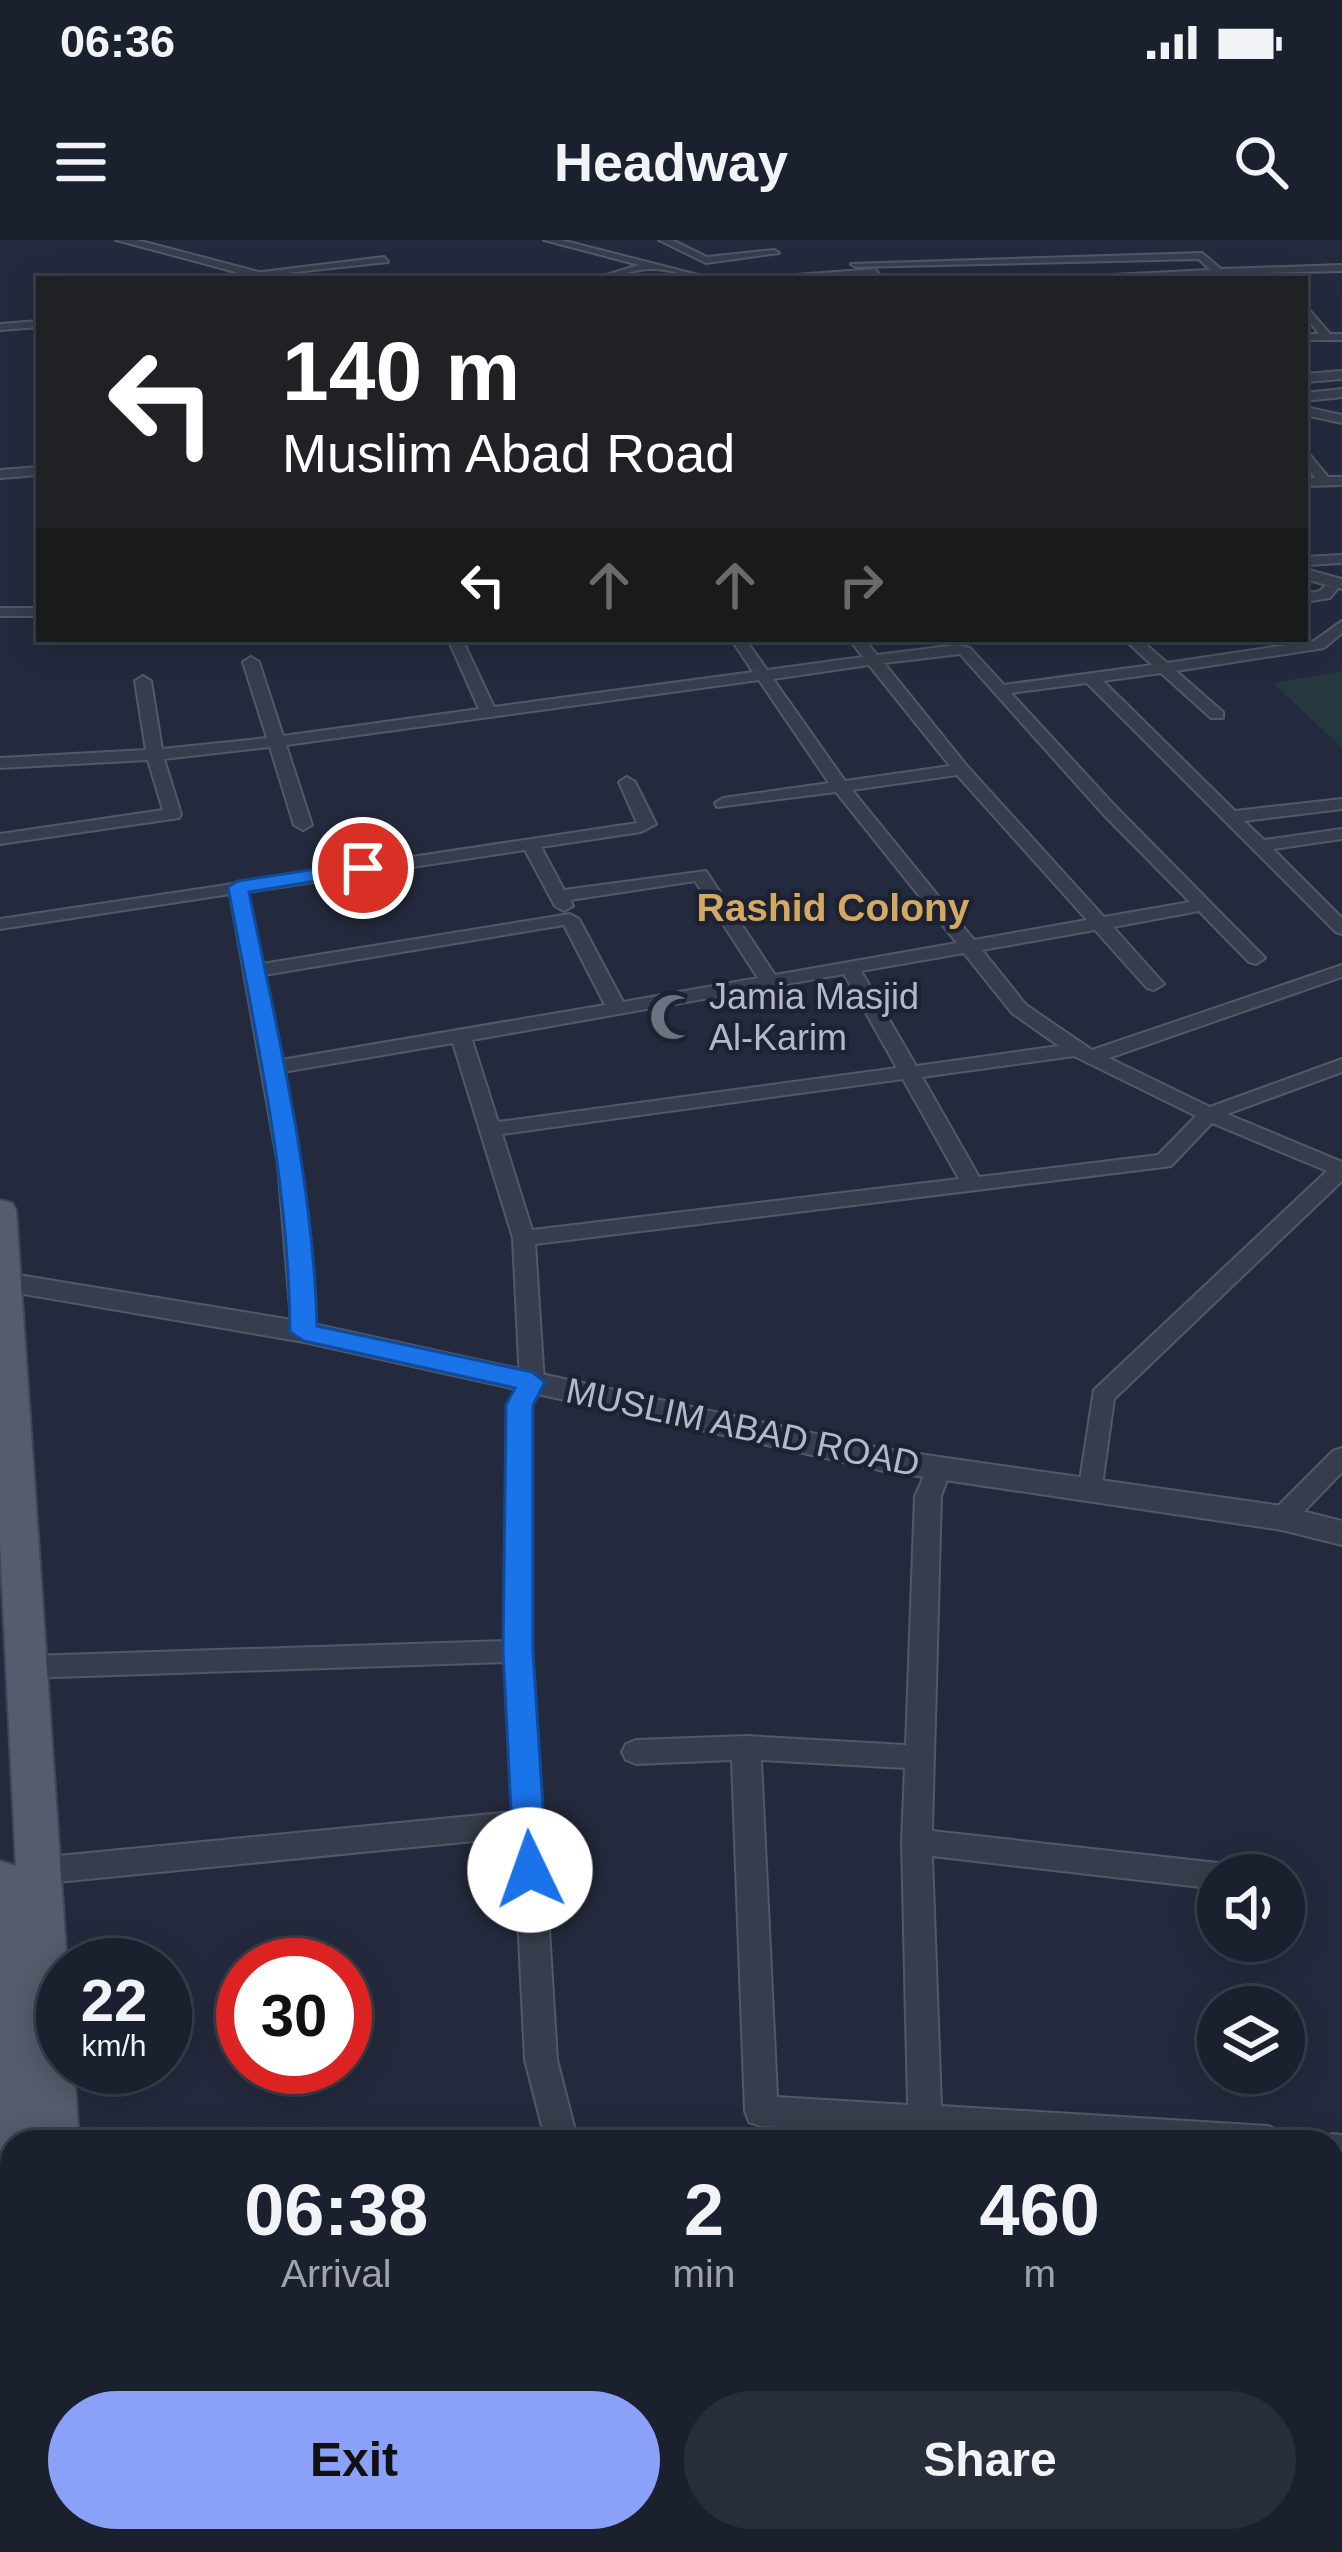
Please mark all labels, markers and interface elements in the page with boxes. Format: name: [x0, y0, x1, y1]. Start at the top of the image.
text: 06:36: [60, 16, 175, 67]
icon: menu: [48, 129, 114, 195]
icon: search: [1228, 129, 1294, 195]
text: Headway: [554, 132, 788, 192]
icon: left: [84, 324, 240, 480]
text: 140 m: [282, 324, 520, 418]
text: Muslim Abad Road: [282, 423, 735, 483]
icon: left: [450, 552, 516, 618]
icon: ahead: [576, 552, 642, 618]
icon: ahead: [702, 552, 768, 618]
icon: right: [828, 552, 894, 618]
pin: [312, 817, 414, 919]
icon: arrive: [330, 835, 396, 901]
district label: Rashid Colony: [696, 886, 970, 929]
place label: Jamia Masjid Al-Karim: [709, 976, 919, 1058]
mosque icon: Jamia Masjid Al-Karim: [648, 992, 698, 1042]
street label: MUSLIM ABAD ROAD: [563, 1370, 923, 1484]
position arrow: [467, 1807, 593, 1933]
map controls: [1197, 1854, 1305, 2094]
button: sound: [1197, 1854, 1305, 1962]
speed limit sign: 30: [216, 1938, 372, 2094]
text: 22: [81, 1967, 147, 2034]
button: layers: [1197, 1986, 1305, 2094]
text: km/h: [81, 2029, 147, 2062]
text: 06:38: [244, 2170, 428, 2250]
text: 2: [684, 2170, 724, 2250]
text: 460: [980, 2170, 1100, 2250]
text: Arrival: [281, 2252, 392, 2295]
text: min: [673, 2252, 735, 2295]
text: m: [1023, 2252, 1056, 2295]
button: Exit: [48, 2391, 660, 2529]
button: Share: [684, 2391, 1296, 2529]

